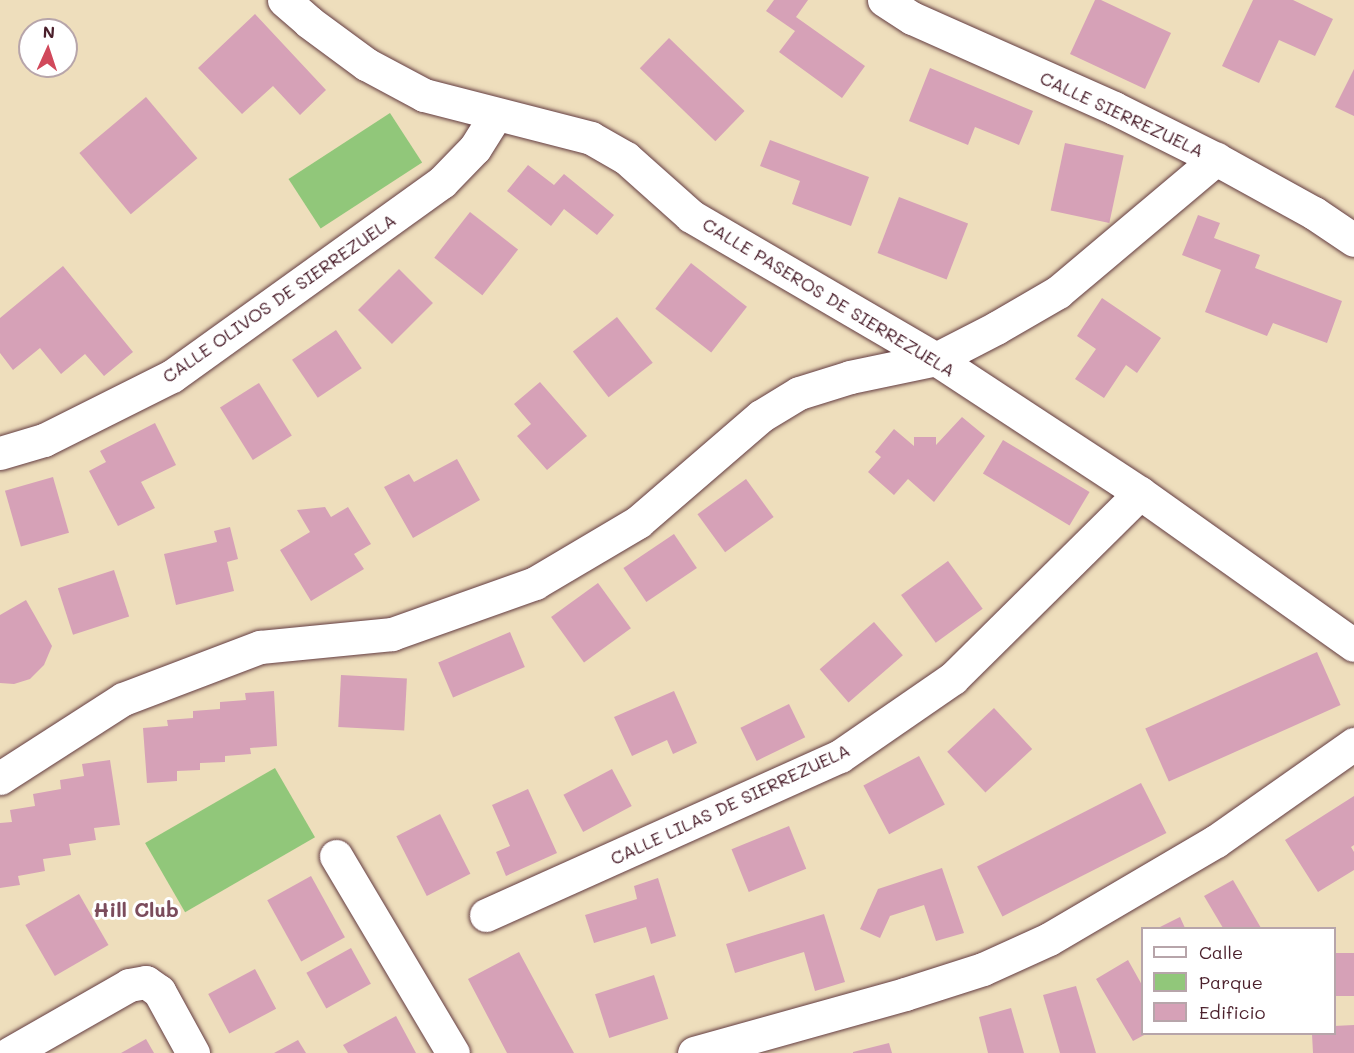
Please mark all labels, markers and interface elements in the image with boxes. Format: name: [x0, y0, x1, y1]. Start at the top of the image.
north arrow: [18, 18, 78, 78]
text: N: [42, 21, 55, 42]
street label: CALLE SIERREZUELA: [1037, 67, 1207, 161]
street label: CALLE OLIVOS DE SIERREZUELA: [158, 209, 400, 387]
street label: CALLE PASEROS DE SIERREZUELA: [699, 213, 959, 381]
street label: CALLE LILAS DE SIERREZUELA: [607, 739, 853, 869]
district label: Hill Club: [93, 897, 179, 921]
legend: [1141, 927, 1336, 1035]
text: Calle: [1199, 940, 1243, 964]
text: Parque: [1199, 970, 1263, 994]
text: Edificio: [1199, 1000, 1266, 1024]

